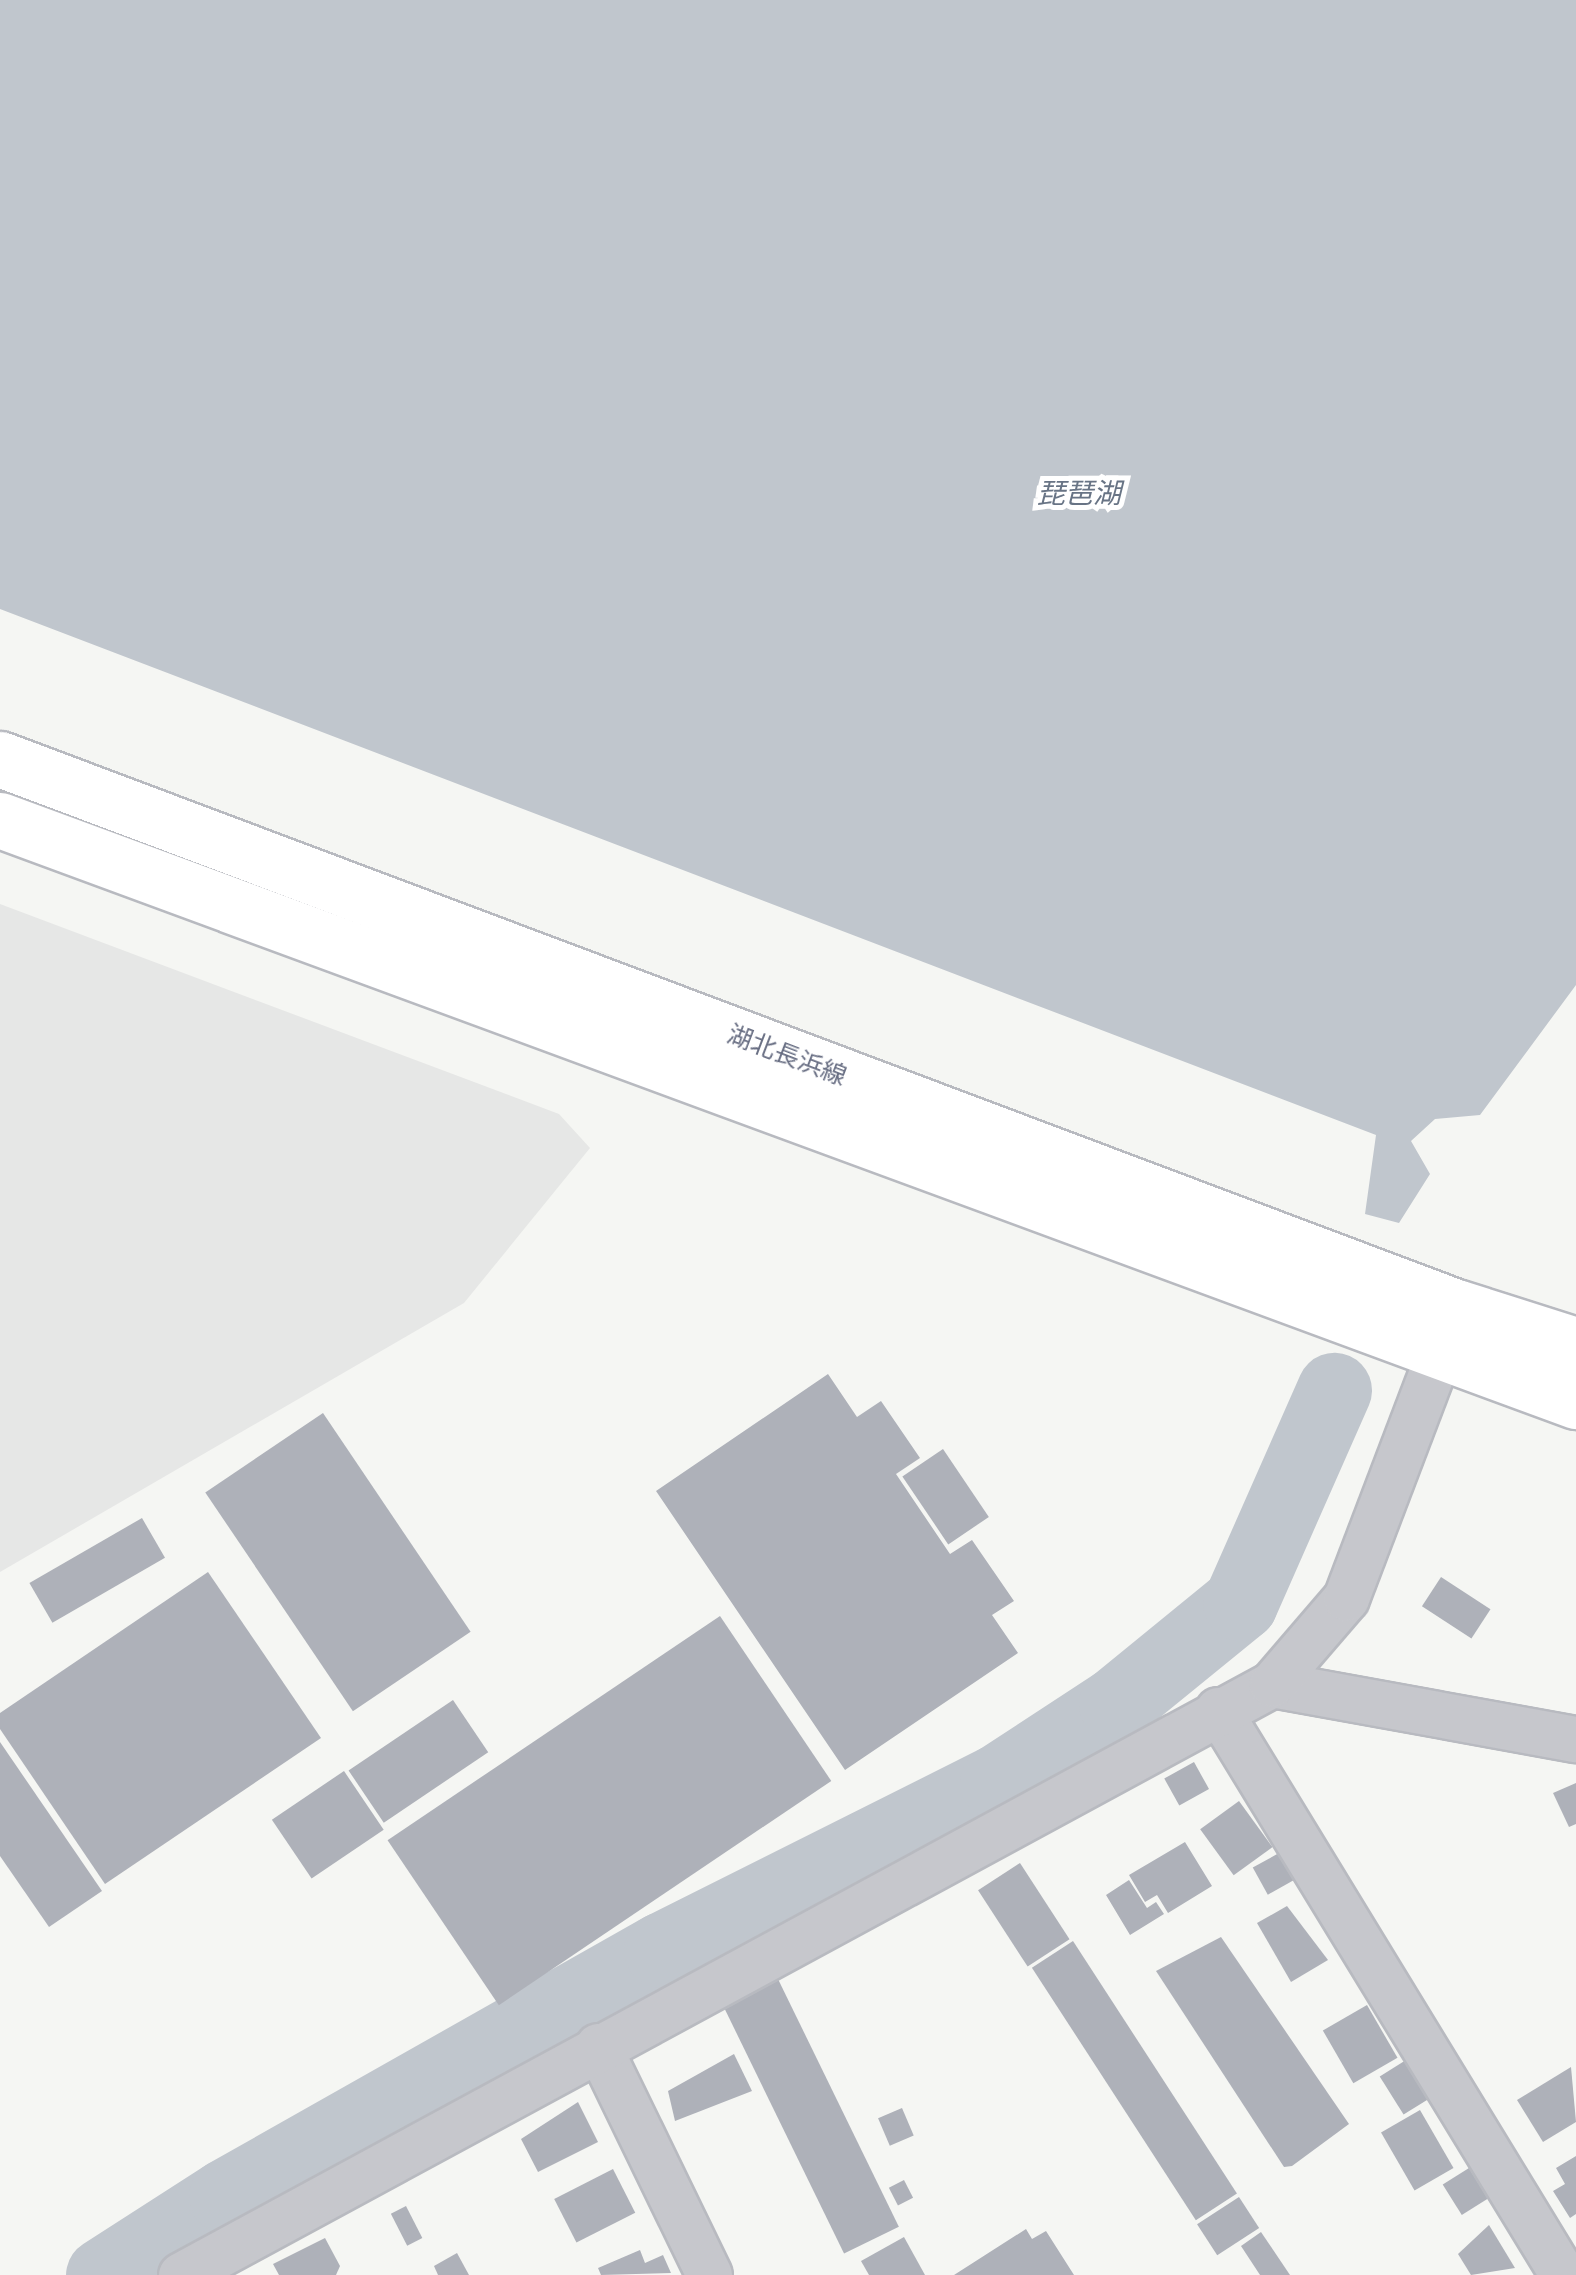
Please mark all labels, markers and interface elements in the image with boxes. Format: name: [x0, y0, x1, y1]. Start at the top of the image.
water label: 琵琶湖: [1037, 476, 1121, 510]
street label: 湖北長浜線: [723, 1019, 851, 1091]

